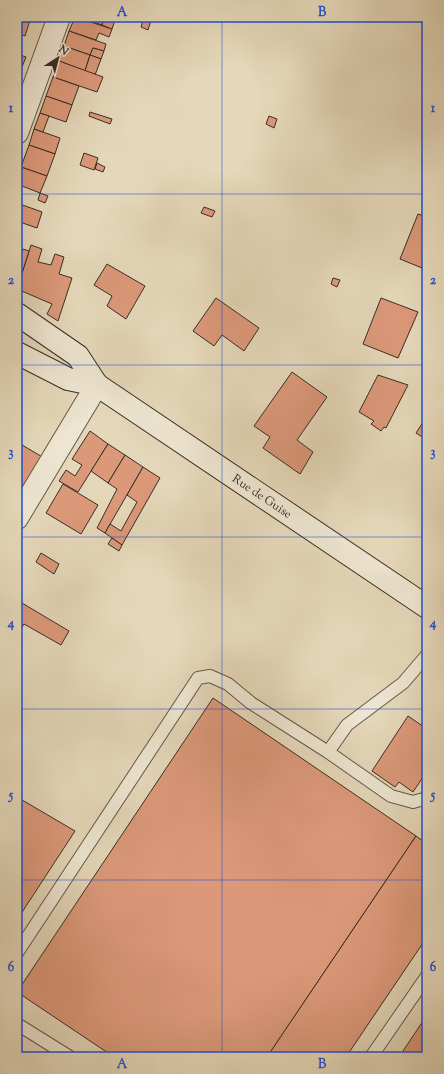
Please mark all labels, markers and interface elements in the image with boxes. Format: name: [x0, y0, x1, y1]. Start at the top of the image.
text: A: [117, 4, 128, 22]
text: B: [318, 4, 327, 22]
north arrow: [38, 38, 78, 78]
text: N: [54, 41, 72, 60]
text: 1: [9, 100, 14, 118]
text: 1: [431, 100, 436, 118]
text: 2: [8, 272, 15, 290]
text: 2: [430, 272, 437, 290]
text: 3: [8, 444, 14, 462]
text: 3: [430, 444, 436, 462]
street label: Rue de Guise: [228, 470, 296, 524]
text: 4: [7, 615, 15, 633]
text: 4: [429, 615, 437, 633]
text: 5: [8, 787, 14, 805]
text: 5: [430, 787, 436, 805]
text: 6: [8, 959, 15, 977]
text: 6: [430, 959, 437, 977]
text: A: [117, 1056, 128, 1074]
text: B: [318, 1056, 327, 1074]

